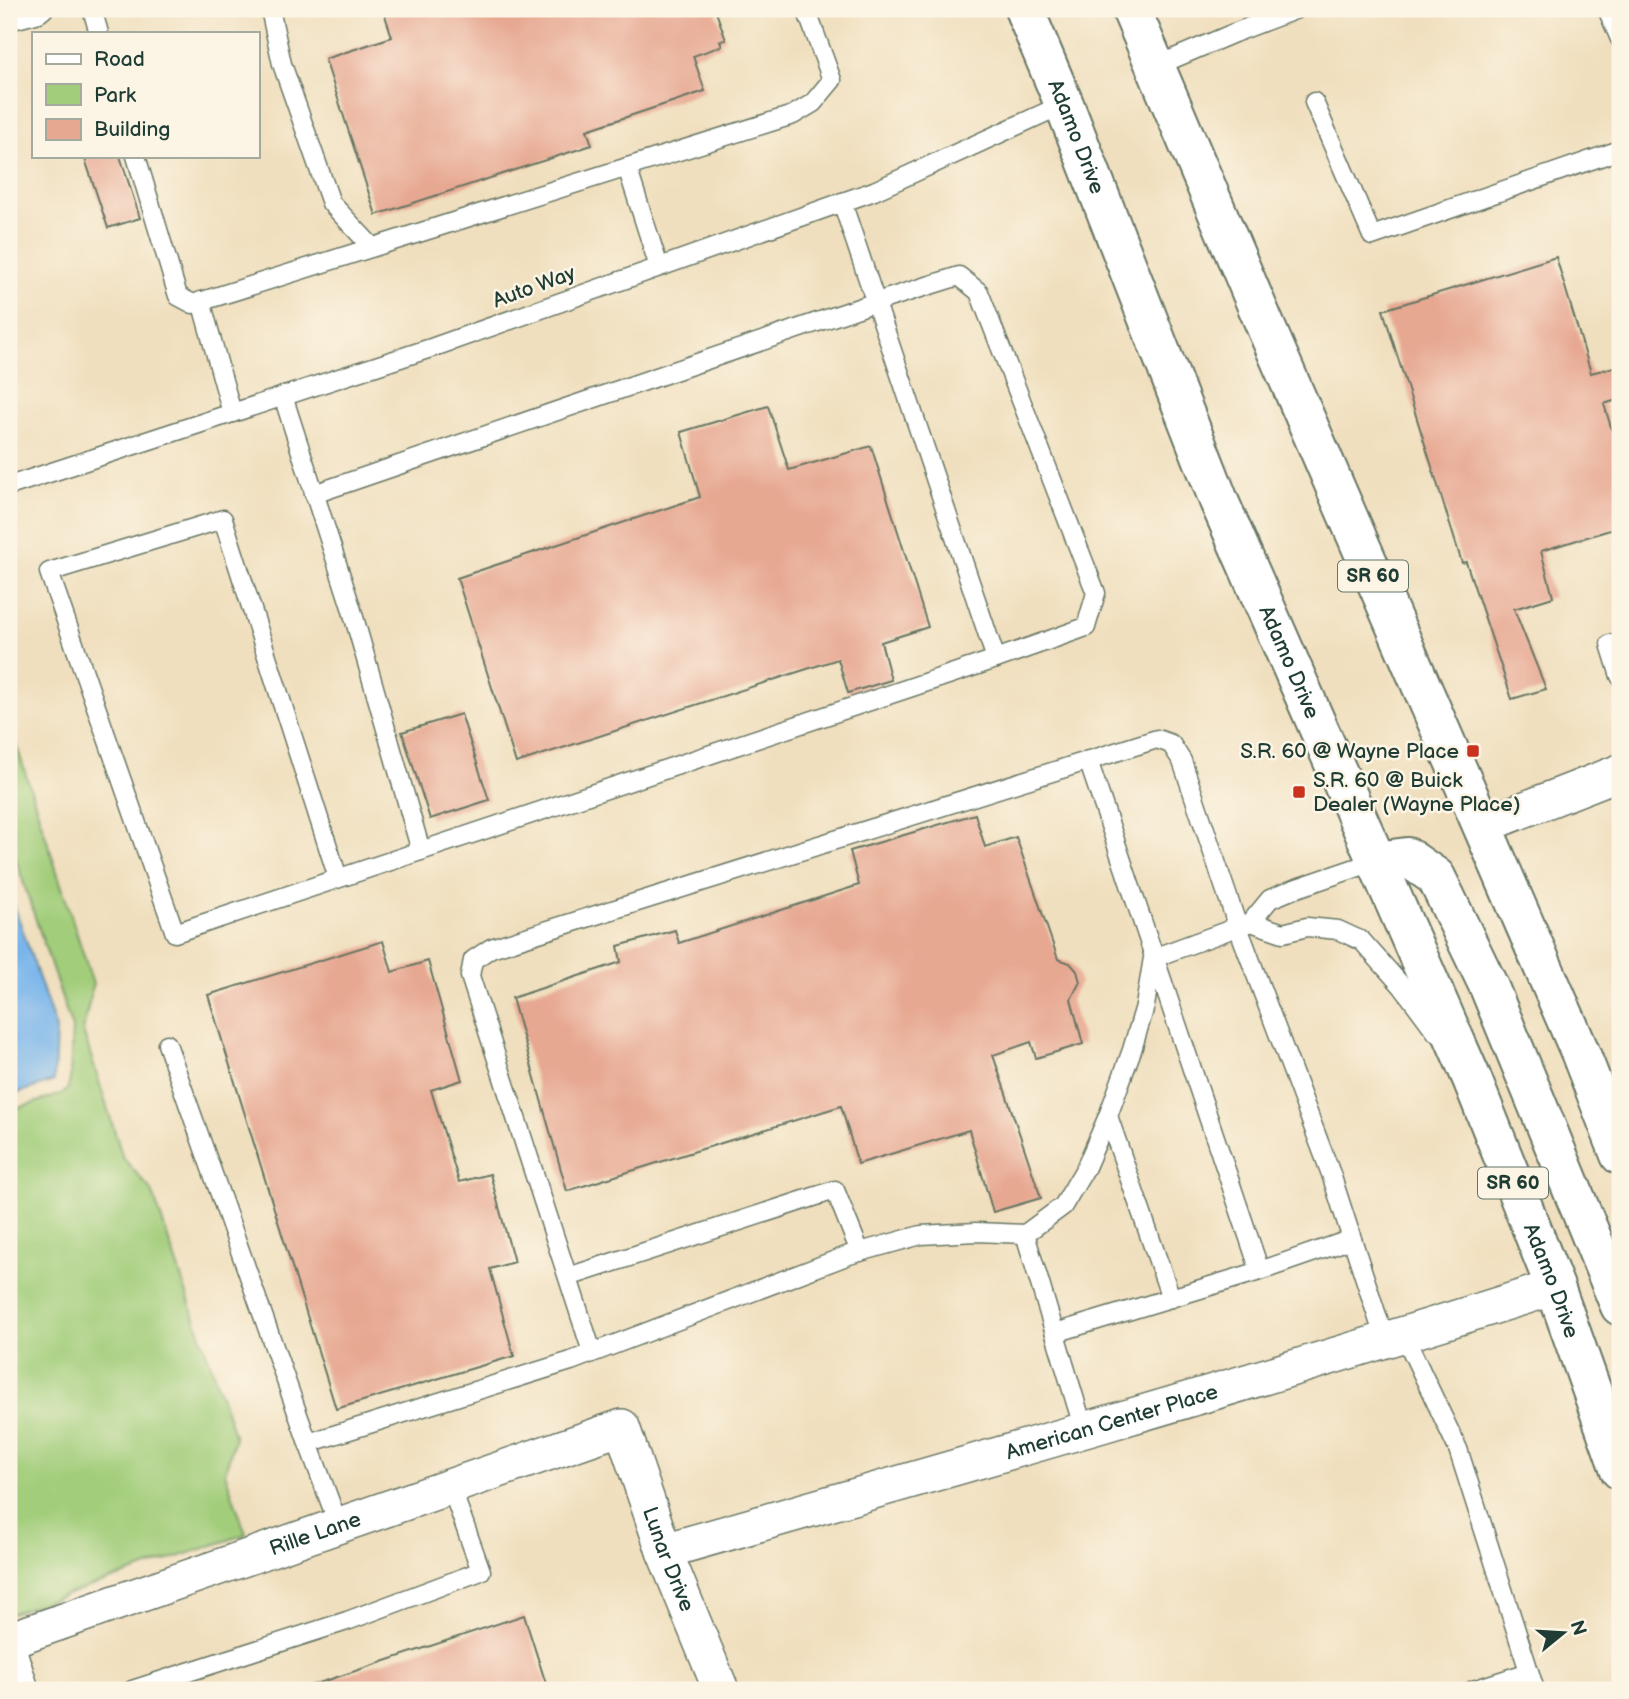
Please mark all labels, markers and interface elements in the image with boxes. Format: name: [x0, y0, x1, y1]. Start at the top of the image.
legend: [32, 32, 259, 158]
text: Road: [94, 47, 145, 72]
street label: Adamo Drive: [1043, 76, 1110, 197]
text: Park: [94, 83, 137, 108]
text: Building: [94, 117, 170, 142]
street label: Auto Way: [489, 260, 579, 313]
road number: SR 60: [1338, 561, 1408, 592]
street label: Adamo Drive: [1254, 602, 1325, 722]
place label: S.R. 60 @ Wayne Place: [1240, 739, 1459, 764]
marker: S.R. 60 @ Wayne Place: [1465, 743, 1481, 759]
place label: S.R. 60 @ Buick Dealer (Wayne Place): [1313, 768, 1521, 817]
marker: S.R. 60 @ Buick Dealer (Wayne Place): [1291, 784, 1307, 800]
road number: SR 60: [1478, 1168, 1548, 1198]
street label: Adamo Drive: [1518, 1220, 1585, 1341]
street label: American Center Place: [1003, 1379, 1221, 1465]
street label: Lunar Drive: [637, 1503, 700, 1615]
street label: Rille Lane: [266, 1506, 364, 1561]
north arrow: [1528, 1598, 1598, 1668]
text: N: [1565, 1618, 1591, 1639]

